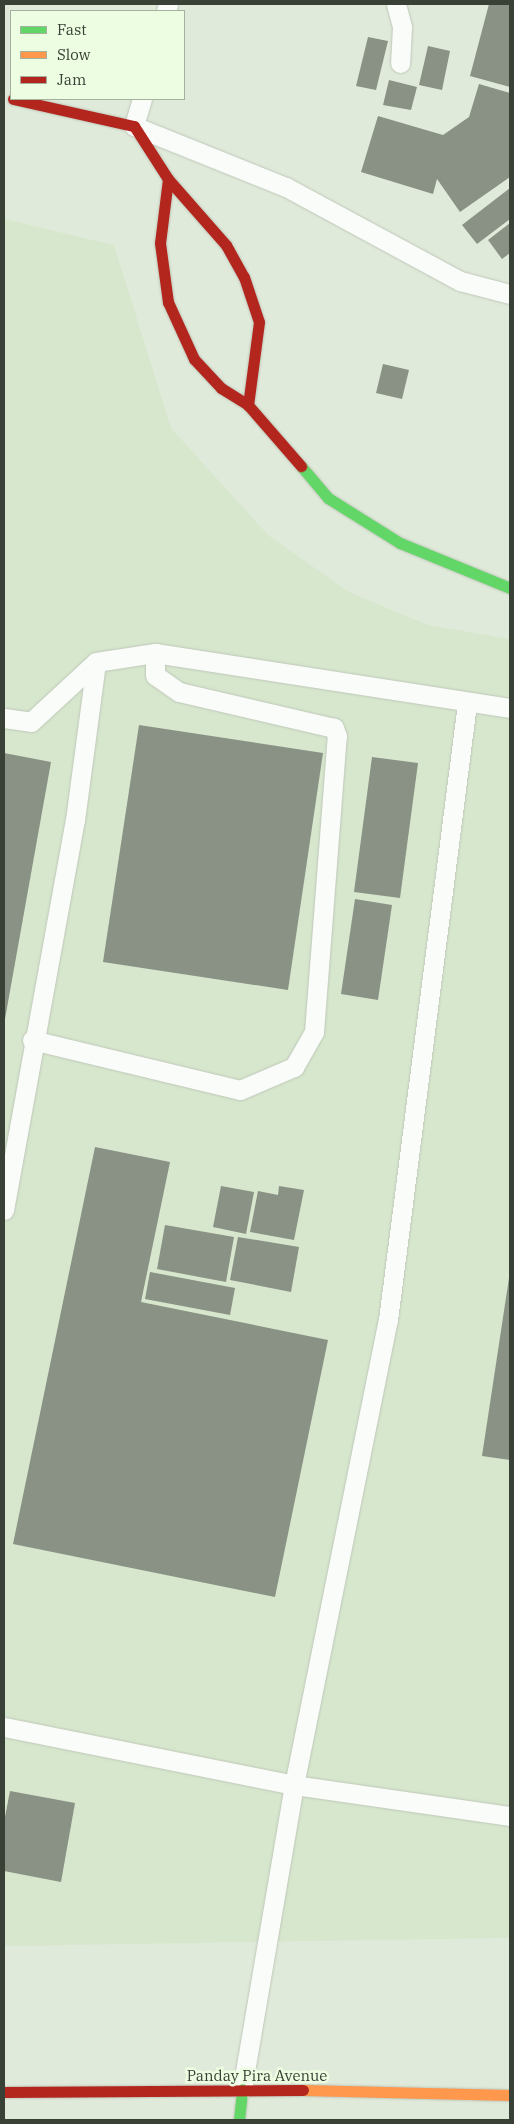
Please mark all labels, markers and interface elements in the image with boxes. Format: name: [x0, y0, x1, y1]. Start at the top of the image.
legend: [10, 10, 185, 100]
text: Fast: [57, 20, 87, 39]
text: Slow: [57, 45, 90, 64]
text: Jam: [57, 70, 86, 89]
street label: Panday Pira Avenue: [187, 2067, 327, 2085]

